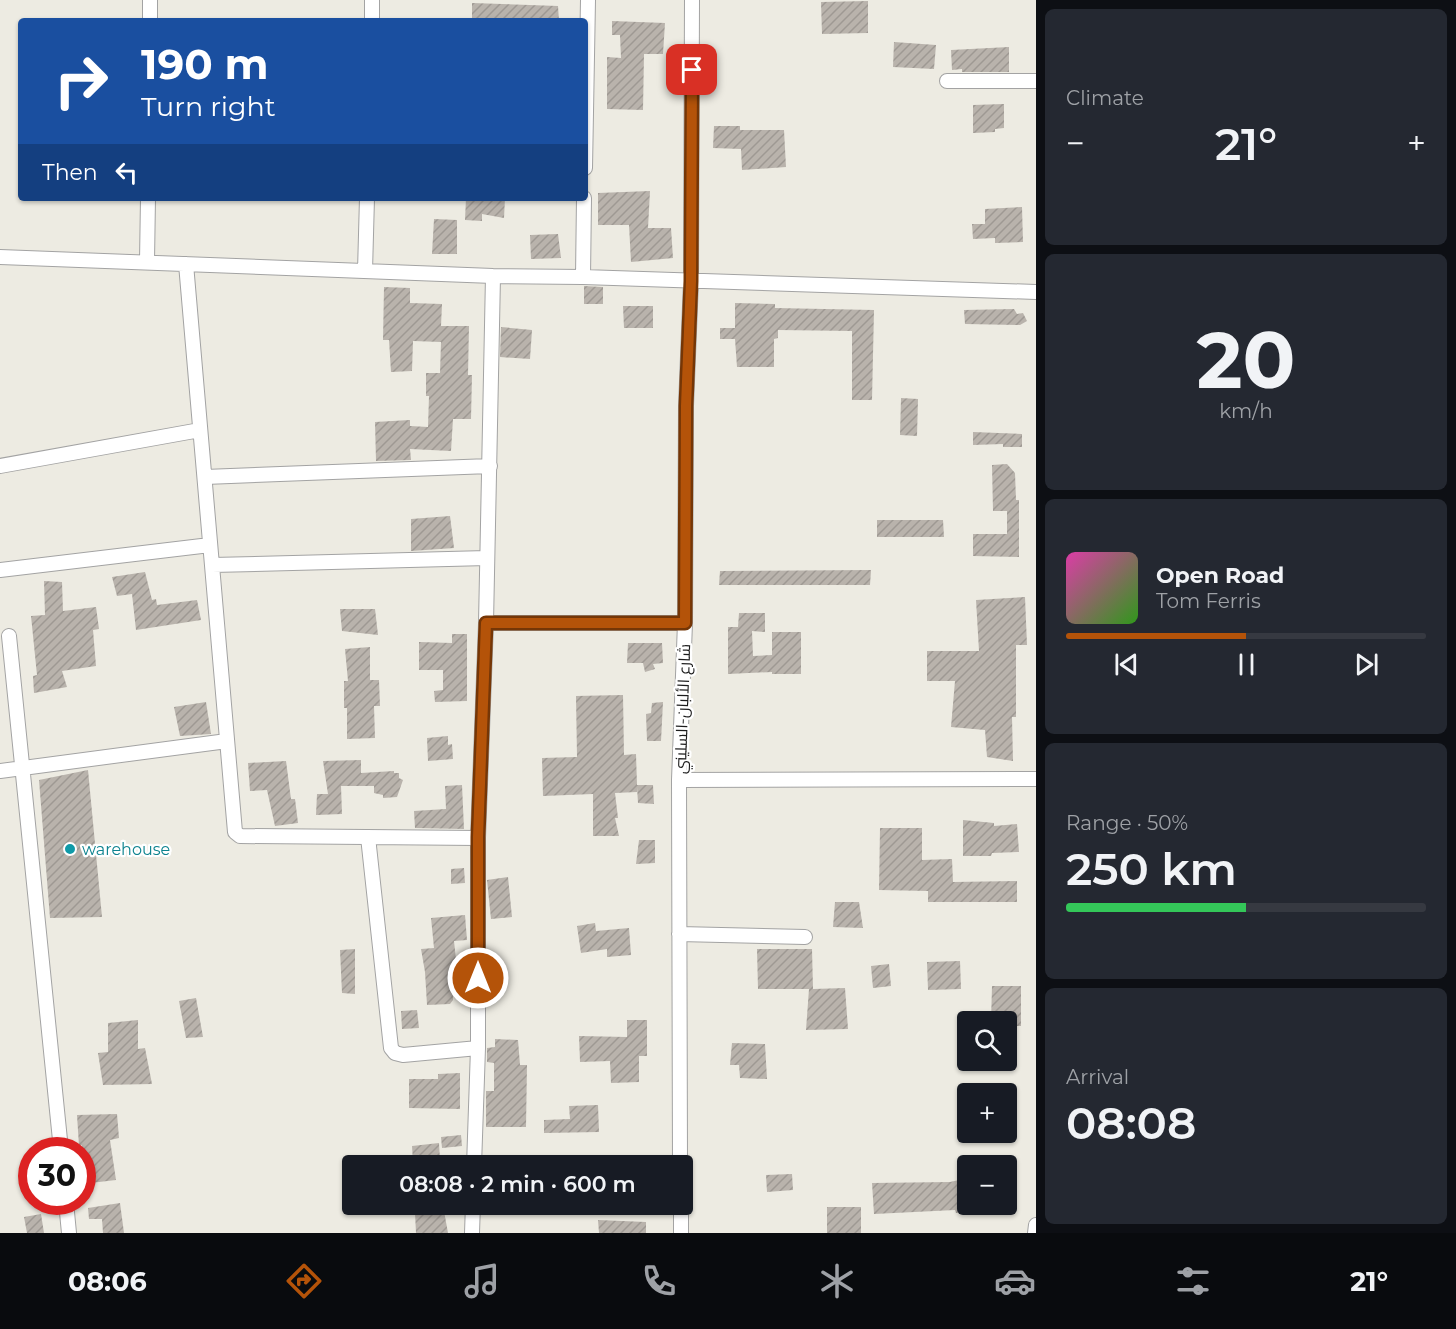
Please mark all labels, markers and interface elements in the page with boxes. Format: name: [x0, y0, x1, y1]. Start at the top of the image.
text: 190 m: [141, 38, 269, 90]
icon: right: [42, 42, 120, 120]
pin: [666, 44, 717, 95]
icon: arrive: [675, 53, 708, 86]
text: Climate: [1066, 86, 1144, 110]
text: Turn right: [141, 90, 276, 123]
text: 21°: [1215, 116, 1277, 171]
text: −: [1066, 123, 1085, 163]
text: +: [1407, 123, 1426, 163]
icon: left: [110, 156, 143, 189]
text: Then: [42, 159, 98, 186]
text: 20: [1197, 312, 1295, 408]
text: km/h: [1219, 399, 1273, 423]
text: Open Road: [1156, 562, 1284, 589]
text: Tom Ferris: [1156, 589, 1261, 613]
street label: شارع الألبان-السليني: [671, 644, 698, 775]
icon: previous: [1110, 648, 1143, 681]
icon: pause: [1230, 648, 1263, 681]
icon: next: [1350, 648, 1383, 681]
text: Range · 50%: [1066, 811, 1188, 835]
place label: warehouse: [82, 840, 170, 859]
text: 250 km: [1066, 841, 1237, 896]
marker: warehouse: [63, 842, 77, 856]
position arrow: [446, 946, 510, 1010]
map controls: [957, 1011, 1017, 1215]
button: search: [957, 1011, 1017, 1071]
text: Arrival: [1066, 1065, 1129, 1089]
button: +: [957, 1083, 1017, 1143]
text: 08:08: [1066, 1095, 1196, 1150]
speed limit sign: 30: [18, 1137, 96, 1215]
button: −: [957, 1155, 1017, 1215]
text: 08:08 · 2 min · 600 m: [399, 1171, 636, 1198]
icon: directions: [283, 1260, 325, 1302]
icon: music: [461, 1260, 503, 1302]
icon: phone: [638, 1260, 680, 1302]
icon: climate: [816, 1260, 858, 1302]
icon: car: [994, 1260, 1036, 1302]
icon: filters: [1172, 1260, 1214, 1302]
text: 08:06: [68, 1265, 147, 1298]
text: 21°: [1350, 1265, 1388, 1298]

